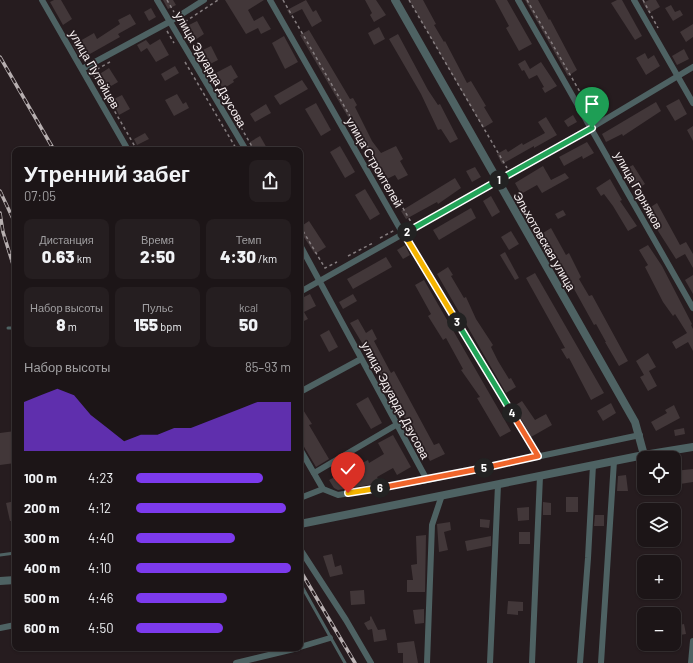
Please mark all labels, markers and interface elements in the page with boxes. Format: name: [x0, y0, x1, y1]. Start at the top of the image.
street label: улица Эдуарда Дзусова: [171, 9, 250, 130]
street label: улица Путейцев: [66, 27, 123, 111]
pin: [575, 87, 609, 128]
icon: arrive: [581, 93, 603, 115]
street label: улица Строителей: [343, 114, 406, 210]
street label: улица Горняков: [611, 149, 666, 231]
text: Утренний забег: [24, 160, 190, 186]
button: share: [249, 160, 291, 202]
pin: 1: [489, 170, 509, 190]
text: 1: [497, 173, 501, 186]
text: 07:05: [24, 188, 56, 204]
street label: Эльхотовская улица: [510, 189, 579, 294]
pin: 2: [397, 222, 417, 242]
text: 2: [404, 225, 410, 238]
text: Дистанция: [39, 233, 94, 246]
text: Время: [141, 233, 174, 246]
text: Темп: [236, 233, 261, 246]
text: 0.63: [42, 246, 75, 266]
text: 2:50: [140, 246, 175, 266]
text: 4:30: [220, 246, 256, 266]
text: km: [75, 252, 91, 265]
text: /km: [256, 252, 277, 265]
text: Набор высоты: [30, 301, 103, 314]
text: Пульс: [142, 301, 173, 314]
text: kcal: [239, 301, 258, 314]
pin: 3: [447, 312, 467, 332]
text: 8: [56, 314, 66, 334]
text: 155: [133, 314, 158, 334]
text: 50: [239, 314, 258, 334]
text: 3: [454, 315, 460, 328]
text: m: [66, 320, 77, 333]
text: bpm: [158, 320, 182, 333]
street label: улица Эдуарда Дзусова: [358, 339, 433, 462]
text: Набор высоты: [24, 359, 110, 375]
text: 85–93 m: [245, 359, 291, 375]
pin: 4: [502, 403, 522, 423]
text: 4: [509, 406, 515, 419]
map controls: [637, 451, 681, 651]
button: locate: [637, 451, 681, 495]
pin: [331, 452, 365, 493]
icon: check: [337, 458, 359, 480]
pin: 5: [474, 458, 494, 478]
text: 5: [481, 461, 487, 474]
text: 100 m: [24, 470, 57, 486]
text: 4:23: [88, 470, 113, 486]
pin: 6: [370, 478, 390, 498]
text: 6: [377, 481, 383, 494]
text: 200 m: [24, 500, 60, 516]
text: 4:12: [88, 500, 111, 516]
button: layers: [637, 503, 681, 547]
text: 300 m: [24, 530, 59, 546]
text: 4:40: [88, 530, 114, 546]
button: +: [637, 555, 681, 599]
text: 400 m: [24, 560, 60, 576]
text: 4:10: [88, 560, 111, 576]
text: 500 m: [24, 590, 59, 606]
text: 4:46: [88, 590, 113, 606]
button: −: [637, 607, 681, 651]
text: 600 m: [24, 620, 59, 636]
text: 4:50: [88, 620, 114, 636]

